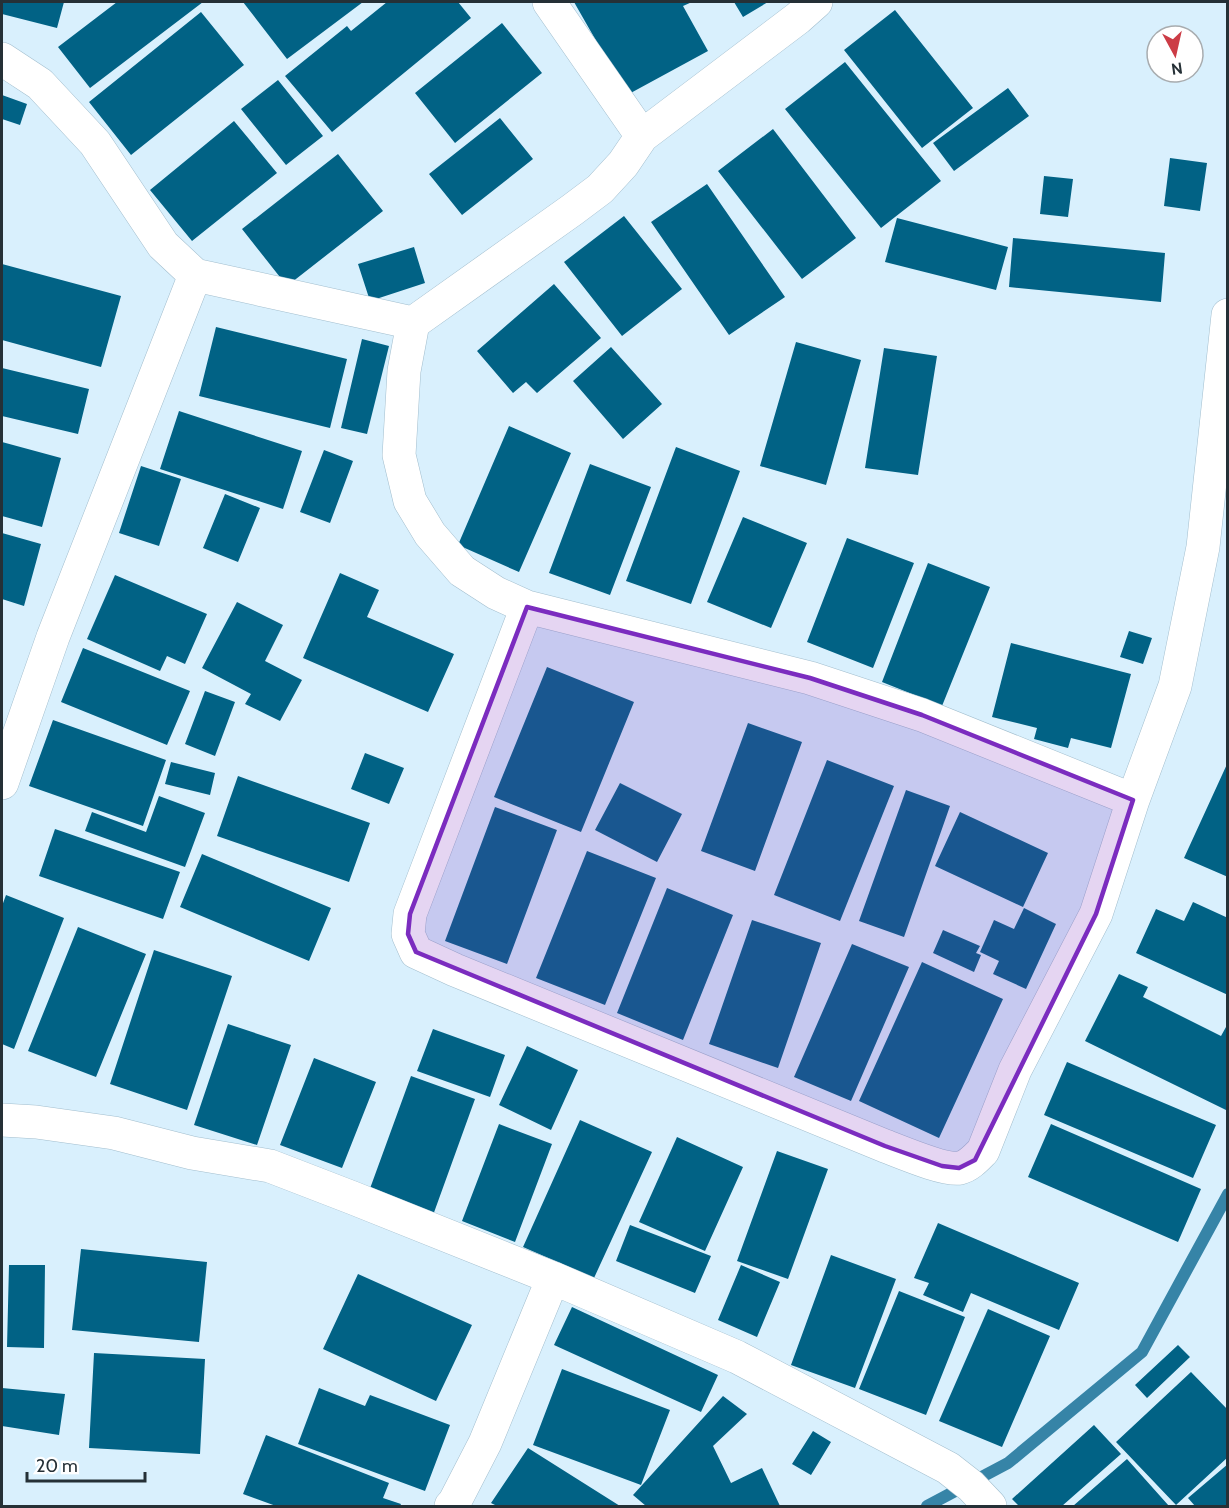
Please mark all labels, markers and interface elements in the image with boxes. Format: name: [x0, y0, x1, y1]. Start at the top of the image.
north arrow: [1145, 24, 1205, 84]
text: N: [1170, 58, 1184, 79]
scale bar: [27, 1445, 146, 1483]
text: 20 m: [36, 1455, 78, 1477]

